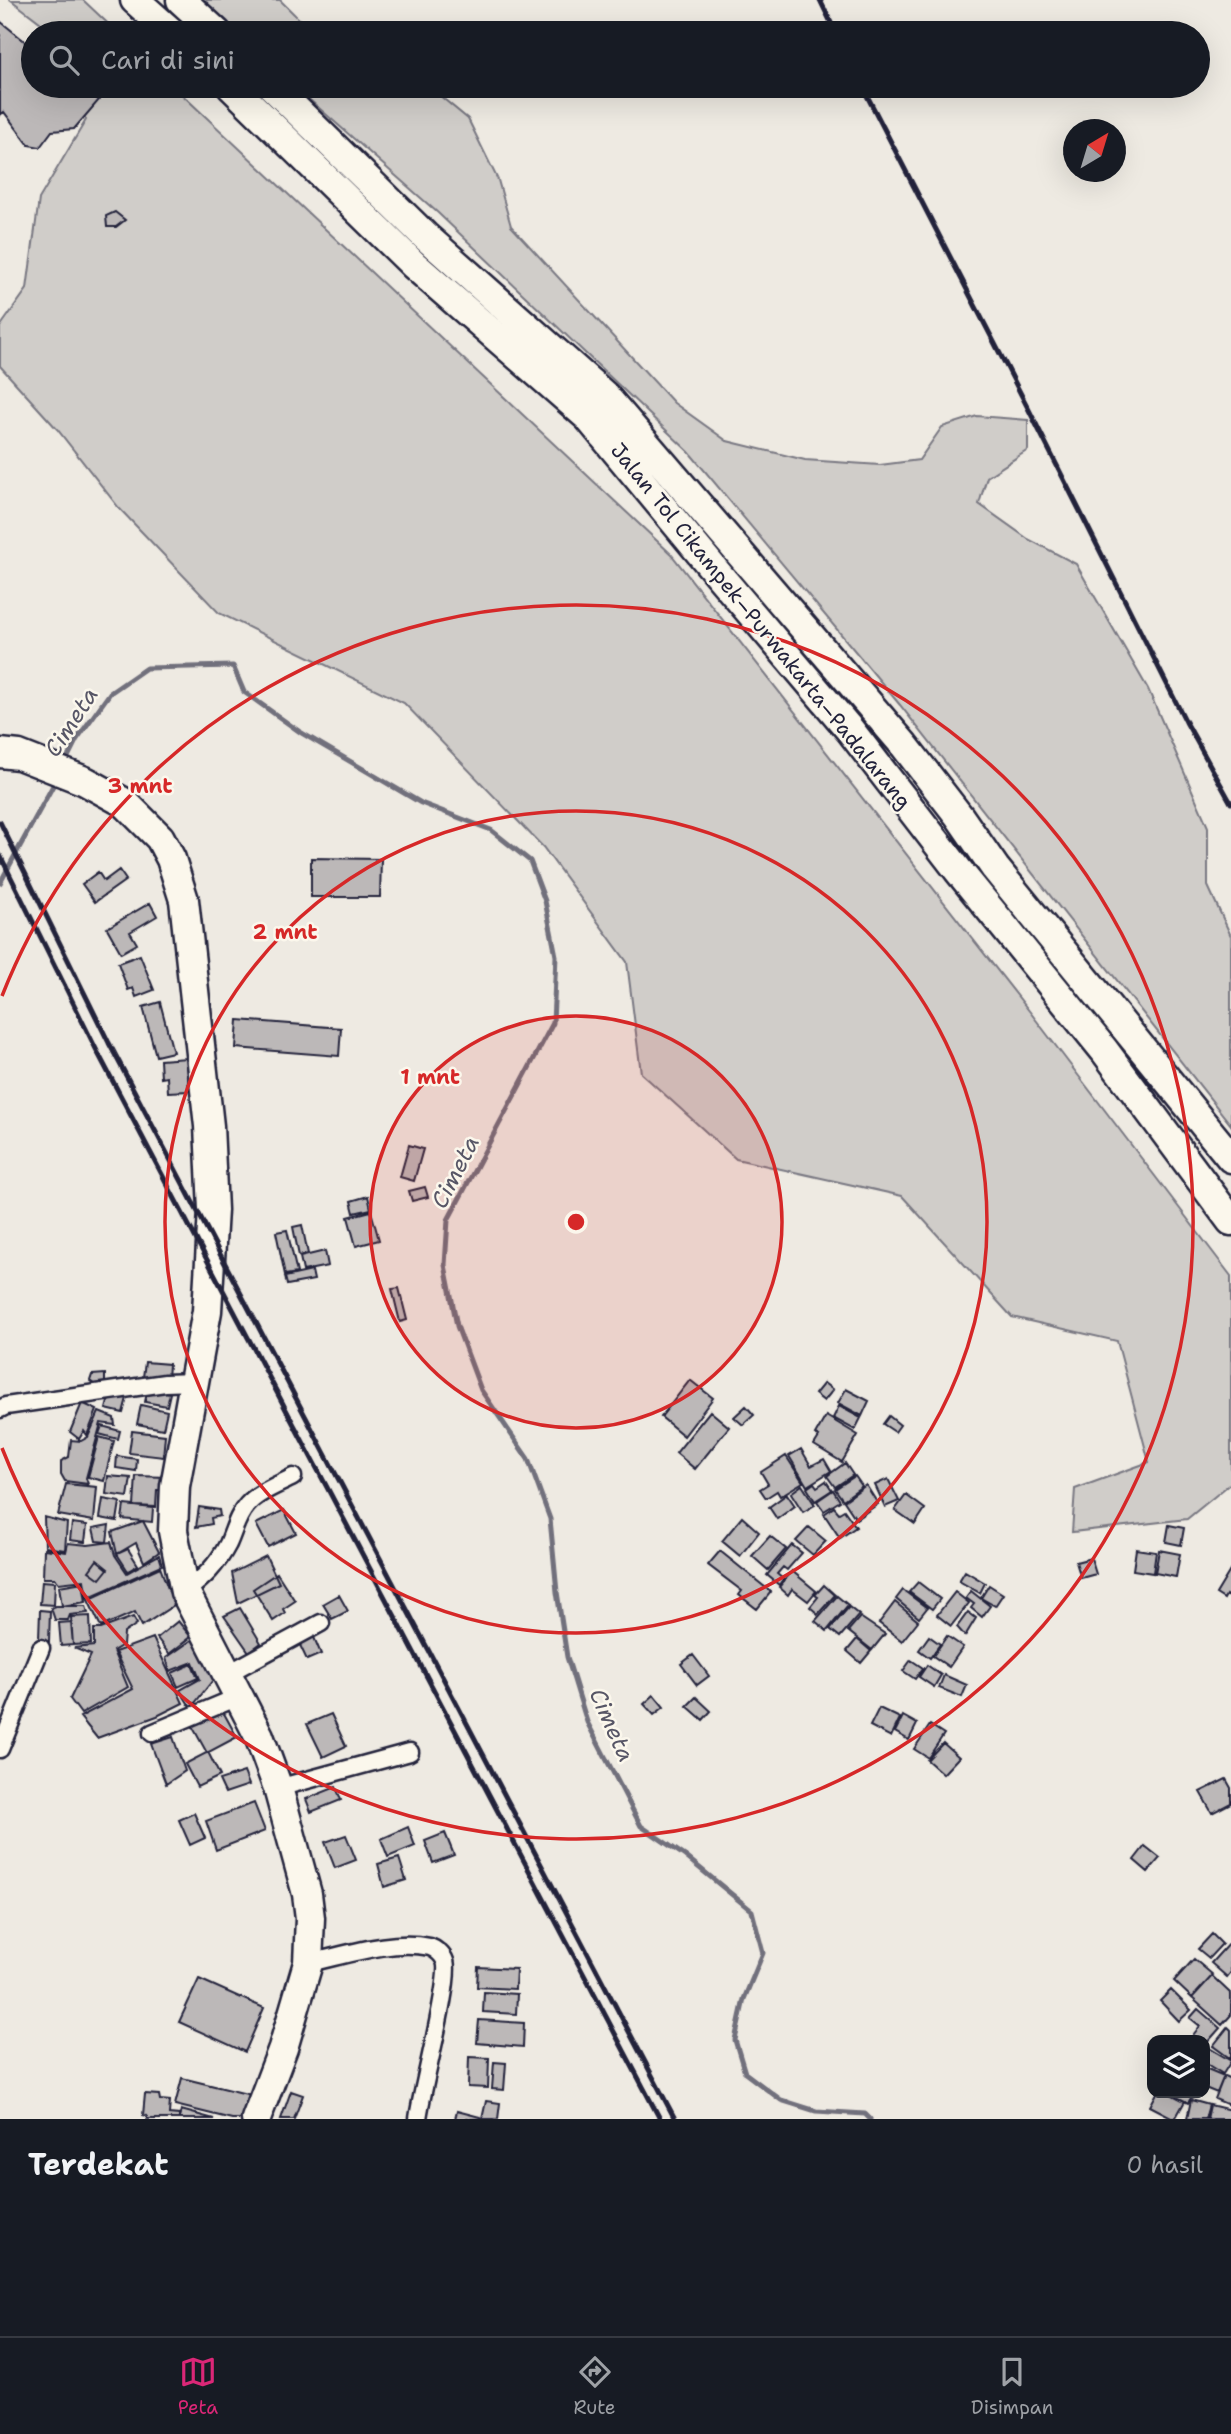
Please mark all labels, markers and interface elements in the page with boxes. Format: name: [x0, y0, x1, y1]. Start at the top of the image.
search box: [21, 21, 1210, 98]
icon: search: [45, 41, 83, 79]
text: Cari di sini: [101, 42, 235, 77]
north arrow: [1063, 119, 1126, 182]
street label: Jalan Tol Cikampek–Purwakarta–Padalarang: [604, 437, 918, 815]
water label: Cimeta: [37, 681, 105, 763]
text: 3 mnt: [108, 772, 172, 800]
text: 2 mnt: [253, 918, 317, 946]
text: 1 mnt: [400, 1063, 460, 1091]
water label: Cimeta: [424, 1131, 486, 1213]
centre of rings: [564, 1210, 588, 1234]
water label: Cimeta: [583, 1683, 641, 1767]
map controls: [1147, 2035, 1210, 2098]
button: layers: [1147, 2035, 1210, 2098]
text: Terdekat: [28, 2144, 168, 2185]
text: 0 hasil: [1127, 2150, 1203, 2180]
tab: Peta: [178, 2353, 218, 2420]
tab: Rute: [574, 2353, 616, 2420]
tab: Disimpan: [971, 2353, 1053, 2420]

